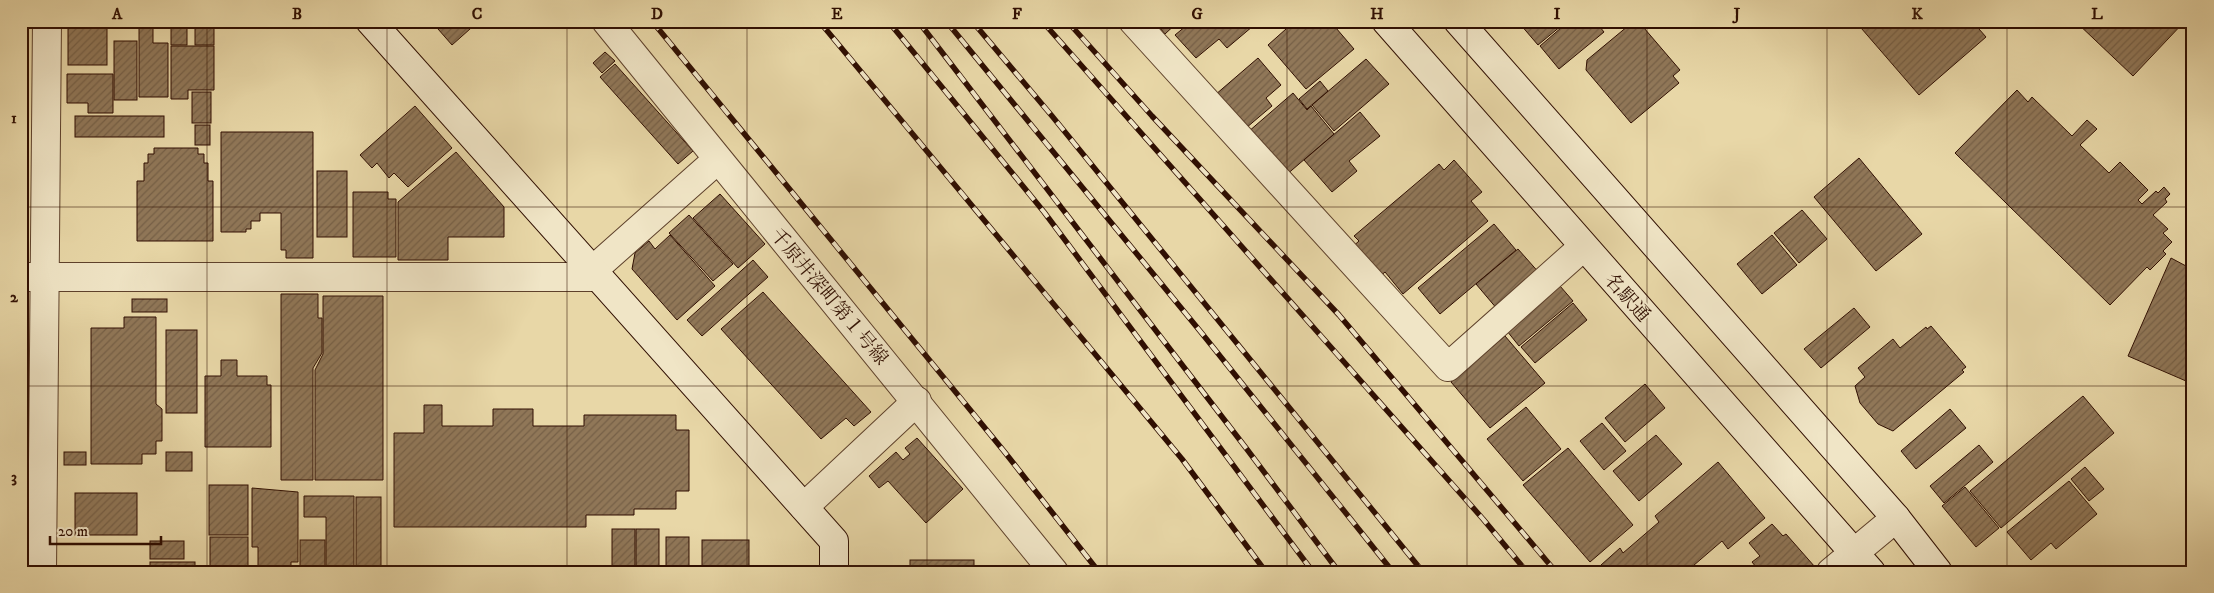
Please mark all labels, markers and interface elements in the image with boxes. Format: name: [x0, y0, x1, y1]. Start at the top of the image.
text: A: [111, 4, 123, 24]
text: B: [292, 4, 302, 24]
text: C: [472, 4, 482, 24]
text: D: [651, 4, 663, 24]
text: E: [831, 4, 843, 24]
text: F: [1012, 4, 1022, 24]
text: G: [1191, 4, 1203, 24]
text: H: [1370, 4, 1384, 24]
text: I: [1554, 4, 1561, 24]
text: J: [1732, 4, 1741, 24]
text: K: [1911, 4, 1923, 24]
text: L: [2091, 4, 2103, 24]
text: 1: [11, 108, 17, 128]
street label: 千原井深町第１号線: [765, 224, 893, 370]
street label: 名駅通: [1599, 269, 1655, 327]
text: 2: [10, 287, 19, 307]
text: 3: [11, 467, 17, 487]
scale bar: [50, 513, 161, 545]
text: 20 m: [58, 522, 88, 541]

